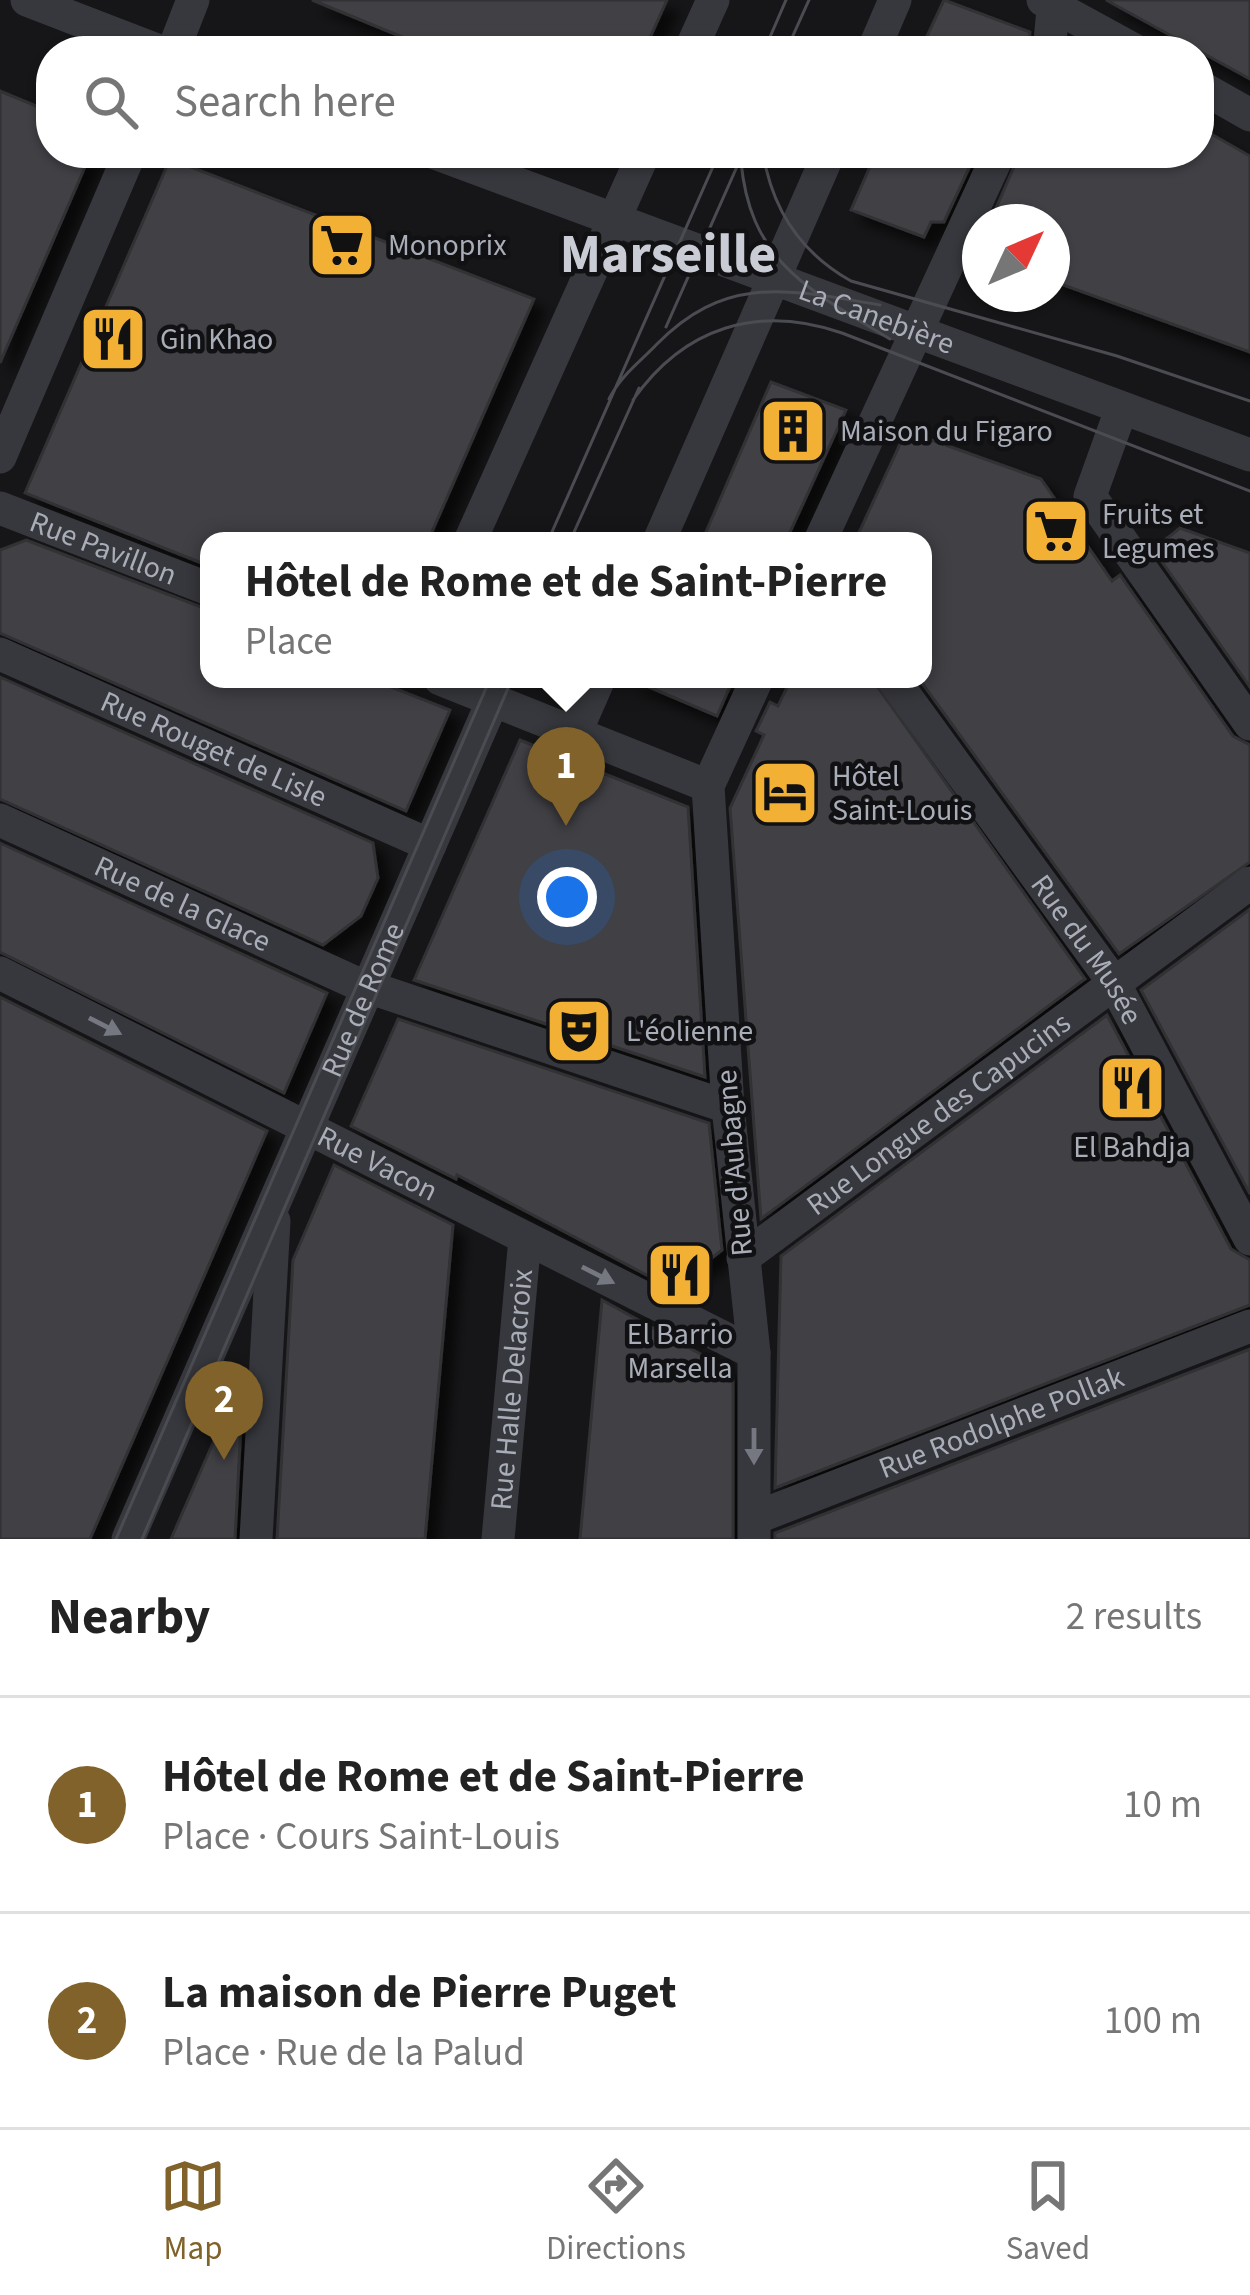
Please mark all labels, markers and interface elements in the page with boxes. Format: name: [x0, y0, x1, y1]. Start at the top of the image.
search box: [36, 36, 1214, 168]
icon: search: [78, 69, 144, 135]
text: Search here: [174, 70, 396, 134]
north arrow: [962, 204, 1070, 312]
supermarket icon: Monoprix: [307, 210, 377, 280]
district label: Marseille: [560, 217, 776, 294]
place label: Monoprix: [388, 224, 507, 267]
street label: La Canebière: [792, 269, 960, 366]
restaurant icon: Gin Khao: [78, 304, 148, 374]
place label: Gin Khao: [160, 318, 273, 361]
building icon: Maison du Figaro: [758, 396, 828, 466]
place label: Maison du Figaro: [840, 410, 1053, 453]
place label: Fruits et Legumes: [1102, 493, 1215, 570]
supermarket icon: Fruits et Legumes: [1021, 496, 1091, 566]
street label: Rue Pavillon: [24, 501, 183, 597]
popup: [200, 532, 932, 688]
text: Hôtel de Rome et de Saint-Pierre: [245, 550, 887, 614]
text: Place: [245, 614, 333, 670]
street label: Rue Rouget de Lisle: [94, 680, 334, 819]
pin: 1: [527, 727, 605, 826]
place label: Hôtel Saint-Louis: [832, 755, 972, 832]
hotel icon: Hôtel Saint-Louis: [750, 758, 820, 828]
street label: Rue de la Glace: [87, 845, 278, 963]
street label: Rue du Musée: [1020, 866, 1153, 1032]
your location: [537, 867, 597, 927]
street label: Rue de Rome: [310, 916, 416, 1084]
theatre icon: L'éolienne: [544, 996, 614, 1066]
street label: Rue Longue des Capucins: [798, 1002, 1080, 1226]
place label: L'éolienne: [626, 1010, 753, 1053]
one-way arrow: [87, 1015, 122, 1035]
restaurant icon: El Bahdja: [1097, 1053, 1167, 1123]
street label: Rue d'Aubagne: [705, 1068, 764, 1258]
street label: Rue Vacon: [310, 1115, 445, 1212]
place label: El Bahdja: [1073, 1126, 1191, 1169]
restaurant icon: El Barrio Marsella: [645, 1240, 715, 1310]
one-way arrow: [581, 1265, 616, 1285]
street label: Rue Halle Delacroix: [480, 1267, 544, 1512]
place label: El Barrio Marsella: [627, 1313, 733, 1390]
street label: Rue Rodolphe Pollak: [873, 1356, 1130, 1490]
pin: 2: [185, 1361, 263, 1460]
one-way arrow: [744, 1428, 764, 1466]
text: Nearby: [48, 1581, 210, 1653]
text: 2 results: [1066, 1589, 1202, 1645]
text: Hôtel de Rome et de Saint-Pierre: [162, 1745, 805, 1809]
text: 1: [77, 1777, 97, 1833]
text: 10 m: [1123, 1777, 1202, 1833]
text: Place · Cours Saint-Louis: [162, 1809, 560, 1865]
text: La maison de Pierre Puget: [162, 1961, 676, 2025]
text: 2: [77, 1993, 97, 2049]
text: 100 m: [1104, 1993, 1202, 2049]
text: Place · Rue de la Palud: [162, 2025, 525, 2081]
tab: Map: [160, 2153, 226, 2272]
tab: Directions: [546, 2153, 686, 2272]
tab: Saved: [1006, 2153, 1090, 2272]

